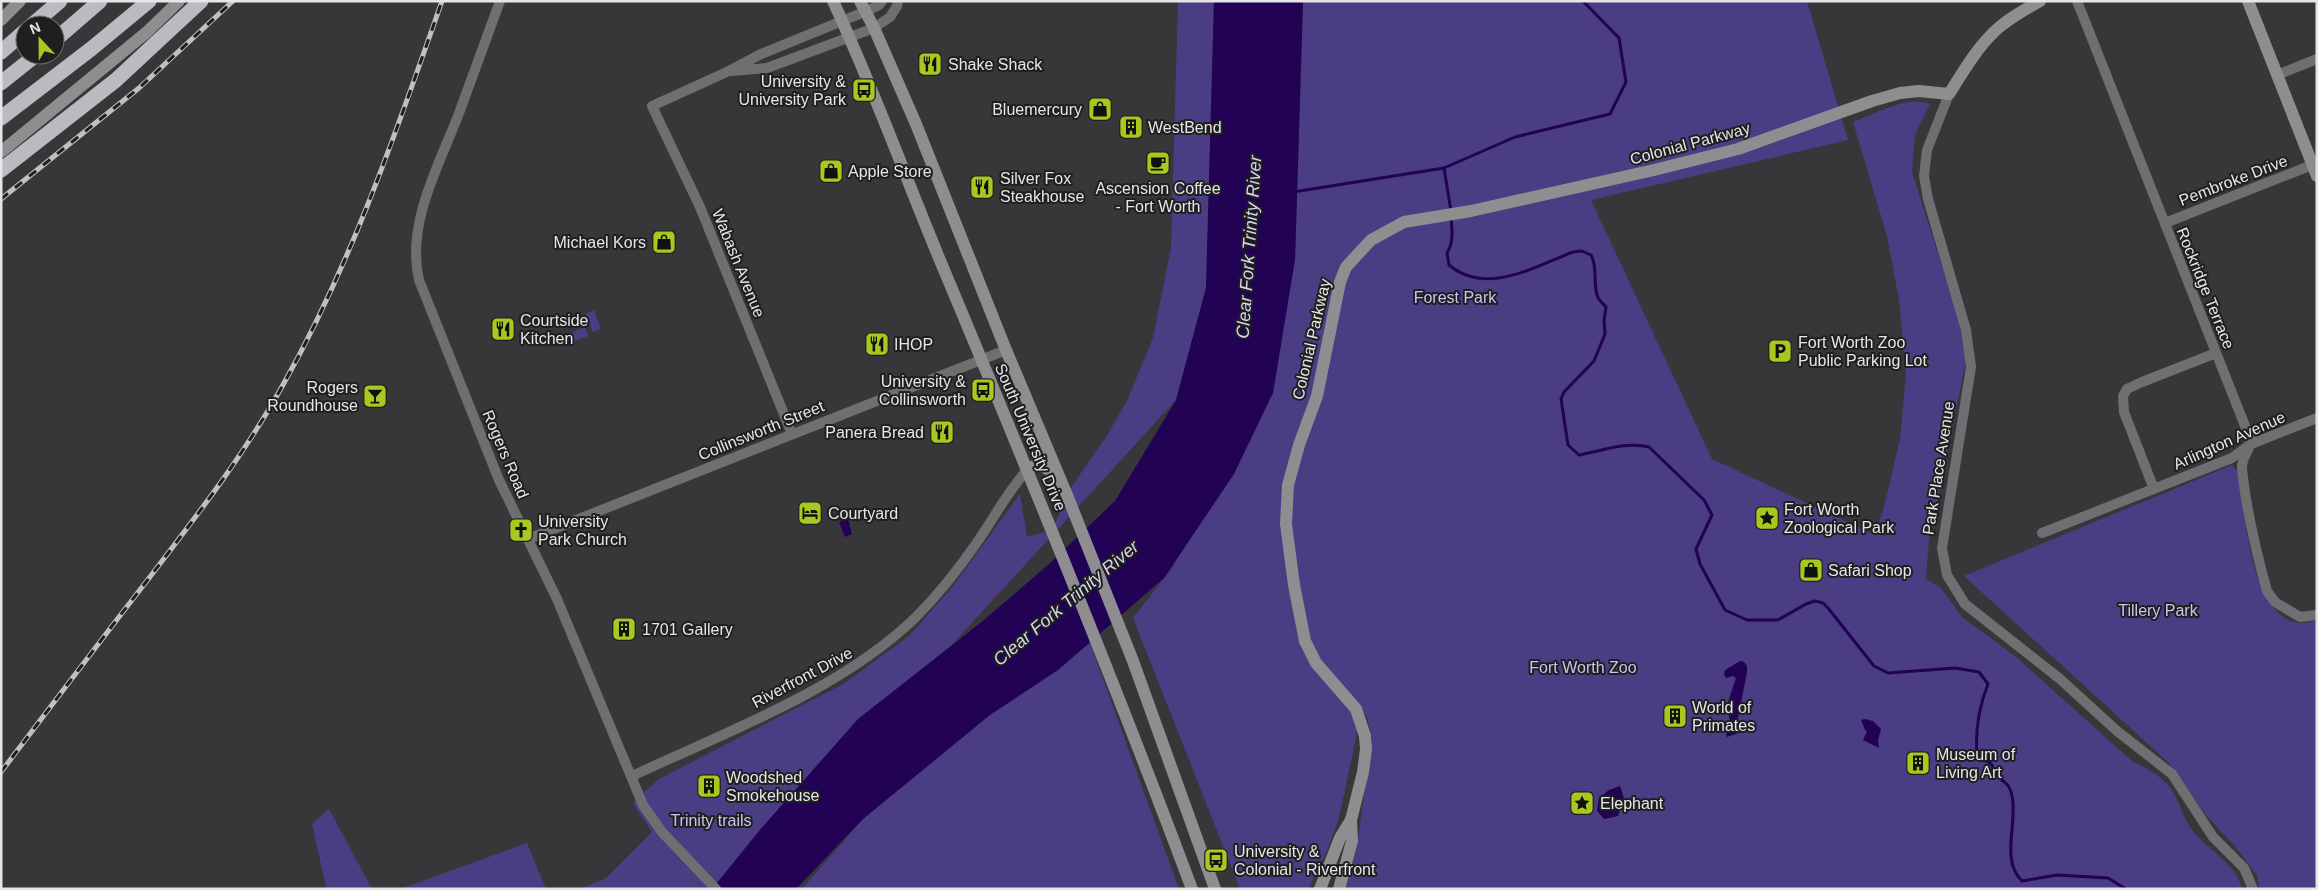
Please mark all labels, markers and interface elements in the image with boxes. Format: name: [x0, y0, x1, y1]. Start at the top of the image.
north arrow: [15, 15, 65, 65]
text: N: [27, 19, 43, 37]
restaurant icon: Shake Shack: [917, 51, 943, 77]
place label: Shake Shack: [948, 56, 1043, 73]
place label: University & University Park: [738, 73, 847, 108]
bus stop icon: University & University Park: [851, 77, 877, 103]
shop icon: Bluemercury: [1087, 96, 1113, 122]
place label: Bluemercury: [992, 101, 1082, 118]
building icon: WestBend: [1118, 114, 1144, 140]
place label: WestBend: [1148, 119, 1222, 136]
street label: Colonial Parkway: [1628, 119, 1752, 168]
cafe icon: Ascension Coffee - Fort Worth: [1145, 150, 1171, 176]
street label: Pembroke Drive: [2177, 152, 2290, 209]
water label: Clear Fork Trinity River: [1233, 154, 1265, 339]
shop icon: Apple Store: [818, 158, 844, 184]
place label: Apple Store: [848, 163, 932, 180]
place label: Silver Fox Steakhouse: [1000, 170, 1085, 205]
restaurant icon: Silver Fox Steakhouse: [969, 174, 995, 200]
place label: Ascension Coffee - Fort Worth: [1095, 180, 1221, 215]
street label: Wabash Avenue: [709, 206, 768, 320]
street label: Rockridge Terrace: [2173, 225, 2238, 352]
shop icon: Michael Kors: [651, 229, 677, 255]
place label: Michael Kors: [554, 234, 646, 251]
street label: Colonial Parkway: [1289, 277, 1334, 401]
park label: Forest Park: [1414, 289, 1497, 306]
place label: Courtside Kitchen: [520, 312, 589, 347]
restaurant icon: Courtside Kitchen: [490, 316, 516, 342]
restaurant icon: IHOP: [864, 331, 890, 357]
place label: Fort Worth Zoo Public Parking Lot: [1798, 334, 1928, 369]
place label: IHOP: [894, 336, 933, 353]
parking icon: Fort Worth Zoo Public Parking Lot: [1767, 338, 1793, 364]
street label: South University Drive: [992, 361, 1069, 513]
place label: University & Collinsworth: [879, 373, 966, 408]
bus stop icon: University & Collinsworth: [970, 377, 996, 403]
place label: Rogers Roundhouse: [267, 379, 358, 414]
bar icon: Rogers Roundhouse: [362, 383, 388, 409]
street label: Collinsworth Street: [696, 397, 827, 463]
street label: Park Place Avenue: [1920, 400, 1957, 536]
street label: Rogers Road: [479, 407, 532, 501]
street label: Arlington Avenue: [2171, 408, 2288, 473]
restaurant icon: Panera Bread: [929, 419, 955, 445]
place label: Panera Bread: [825, 424, 924, 441]
hotel icon: Courtyard: [797, 500, 823, 526]
place label: Fort Worth Zoological Park: [1784, 501, 1895, 536]
place label: Courtyard: [828, 505, 898, 522]
place icon: Fort Worth Zoological Park: [1754, 505, 1780, 531]
place label: University Park Church: [538, 513, 627, 548]
church icon: University Park Church: [508, 517, 534, 543]
water label: Clear Fork Trinity River: [989, 536, 1144, 670]
shop icon: Safari Shop: [1798, 557, 1824, 583]
place label: Safari Shop: [1828, 562, 1912, 579]
park label: Tillery Park: [2118, 602, 2199, 619]
building icon: 1701 Gallery: [611, 616, 637, 642]
place label: 1701 Gallery: [642, 621, 733, 638]
street label: Riverfront Drive: [749, 644, 855, 711]
park label: Fort Worth Zoo: [1529, 659, 1637, 676]
place label: World of Primates: [1692, 699, 1755, 734]
building icon: World of Primates: [1662, 703, 1688, 729]
place label: Museum of Living Art: [1936, 746, 2016, 781]
building icon: Museum of Living Art: [1905, 750, 1931, 776]
place label: Woodshed Smokehouse: [726, 769, 819, 804]
building icon: Woodshed Smokehouse: [696, 773, 722, 799]
place icon: Elephant: [1569, 790, 1595, 816]
place label: Elephant: [1600, 795, 1664, 812]
park label: Trinity trails: [670, 812, 752, 829]
place label: University & Colonial - Riverfront: [1234, 843, 1376, 878]
bus stop icon: University & Colonial - Riverfront: [1203, 847, 1229, 873]

